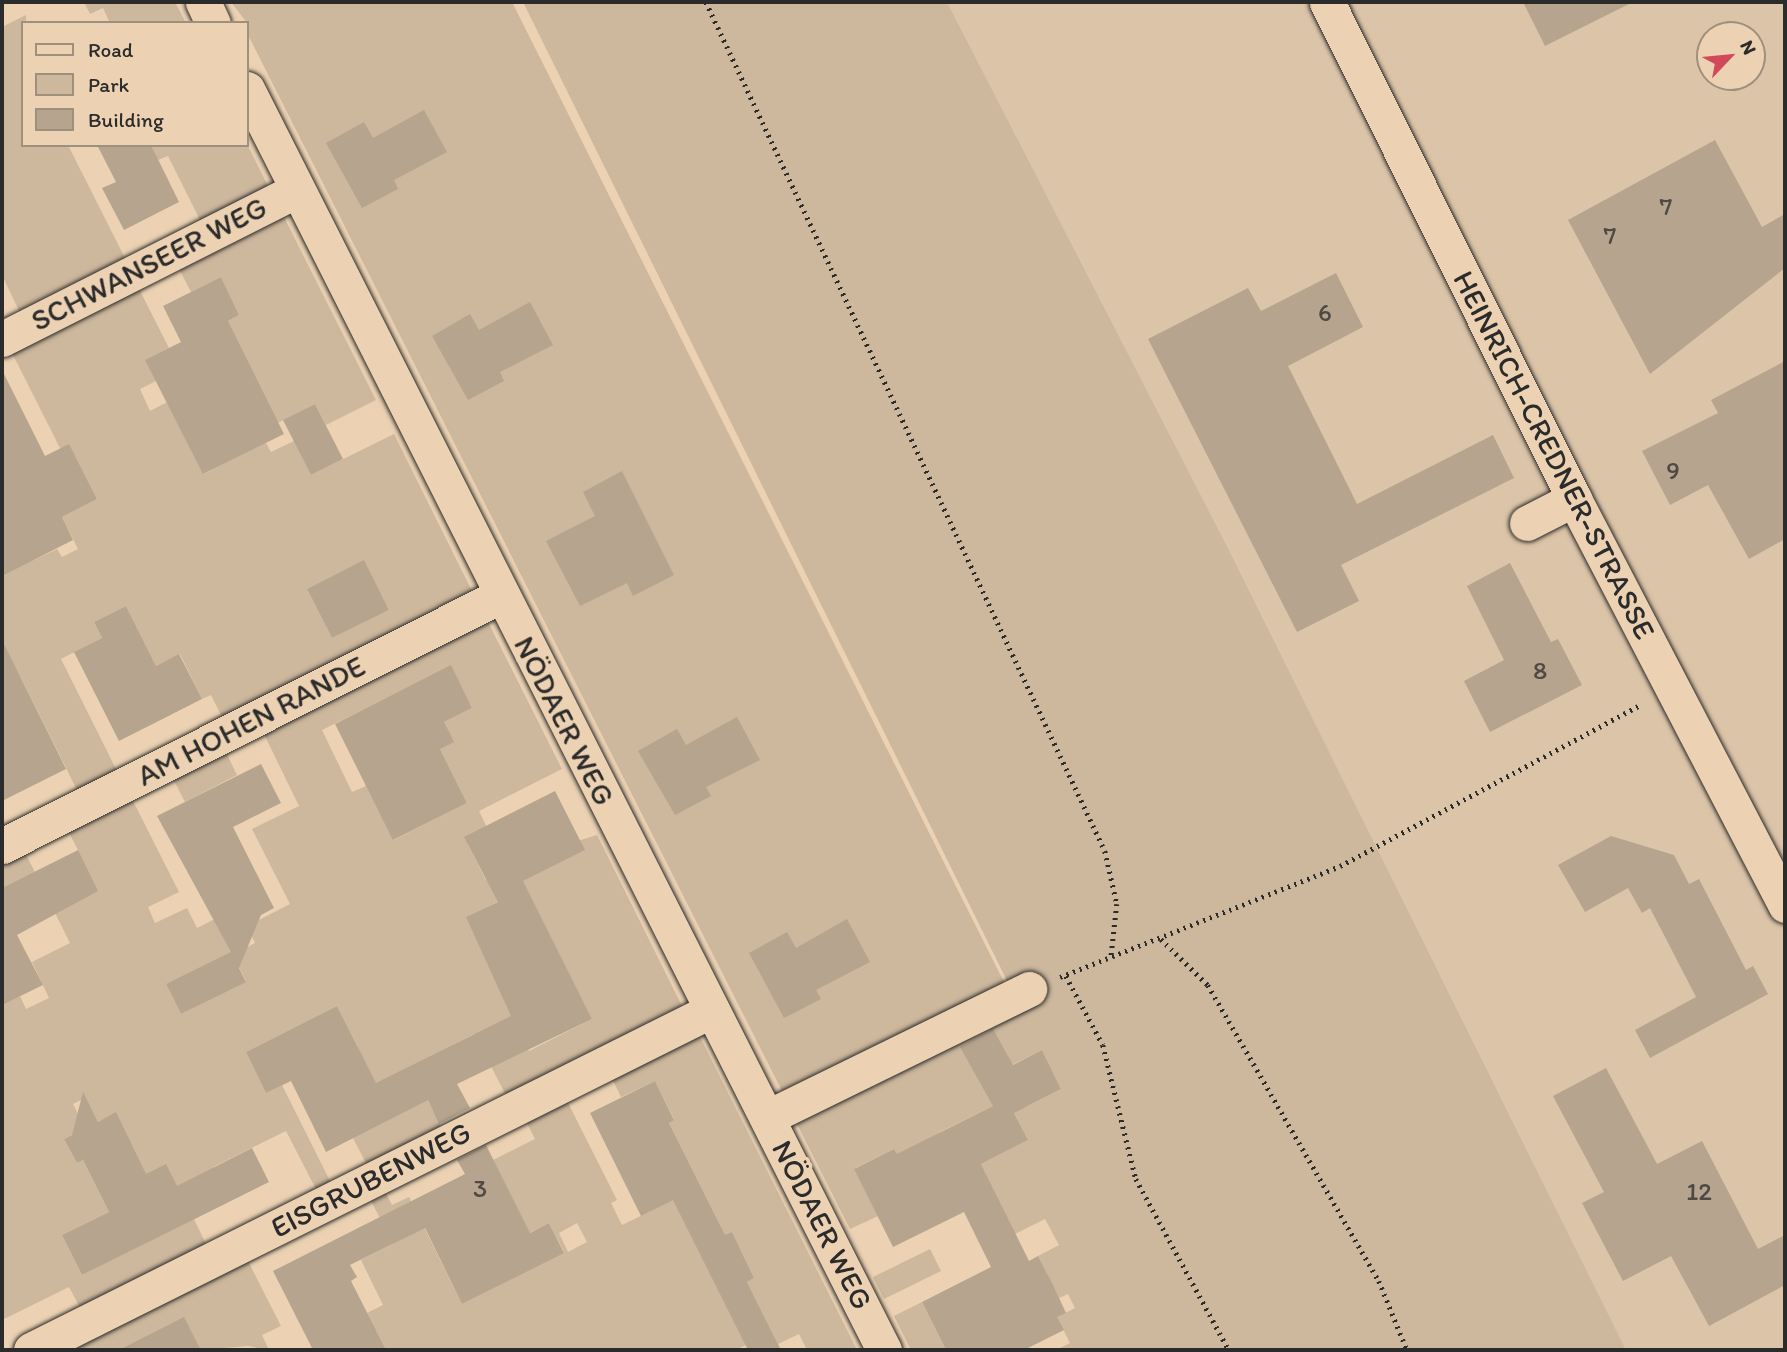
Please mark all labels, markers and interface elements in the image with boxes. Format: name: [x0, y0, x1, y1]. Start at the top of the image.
legend: [21, 21, 248, 147]
north arrow: [1696, 21, 1766, 91]
text: Road: [88, 37, 133, 62]
text: N: [1735, 37, 1762, 58]
text: Park: [88, 72, 129, 97]
text: Building: [88, 107, 164, 132]
street label: SCHWANSEER WEG: [25, 189, 273, 339]
house number: 7: [1660, 191, 1672, 223]
house number: 7: [1604, 220, 1616, 252]
street label: HEINRICH-CREDNER-STRASSE: [1445, 265, 1663, 645]
house number: 6: [1318, 297, 1332, 329]
house number: 9: [1666, 455, 1680, 487]
street label: NÖDAER WEG: [506, 630, 622, 812]
street label: AM HOHEN RANDE: [131, 648, 371, 794]
house number: 8: [1533, 655, 1547, 687]
street label: EISGRUBENWEG: [265, 1114, 477, 1246]
street label: NÖDAER WEG: [764, 1134, 880, 1316]
house number: 3: [473, 1173, 487, 1205]
house number: 12: [1686, 1176, 1712, 1208]

